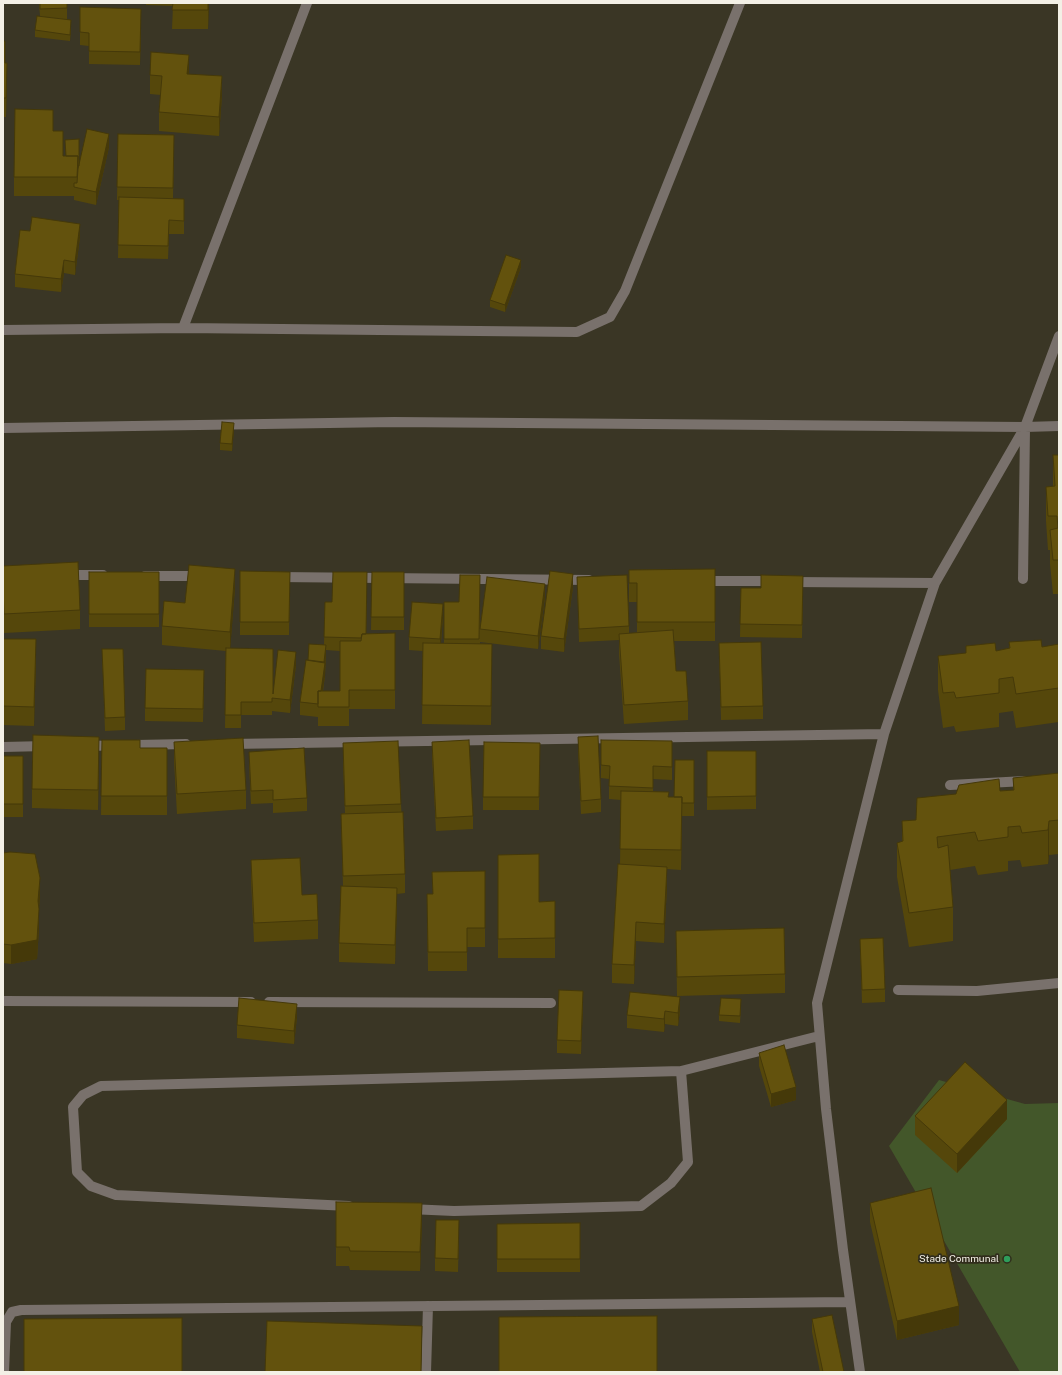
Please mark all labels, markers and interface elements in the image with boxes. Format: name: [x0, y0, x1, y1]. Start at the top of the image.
place label: Stade Communal: [919, 1253, 999, 1265]
marker: Stade Communal: [1002, 1254, 1012, 1264]

